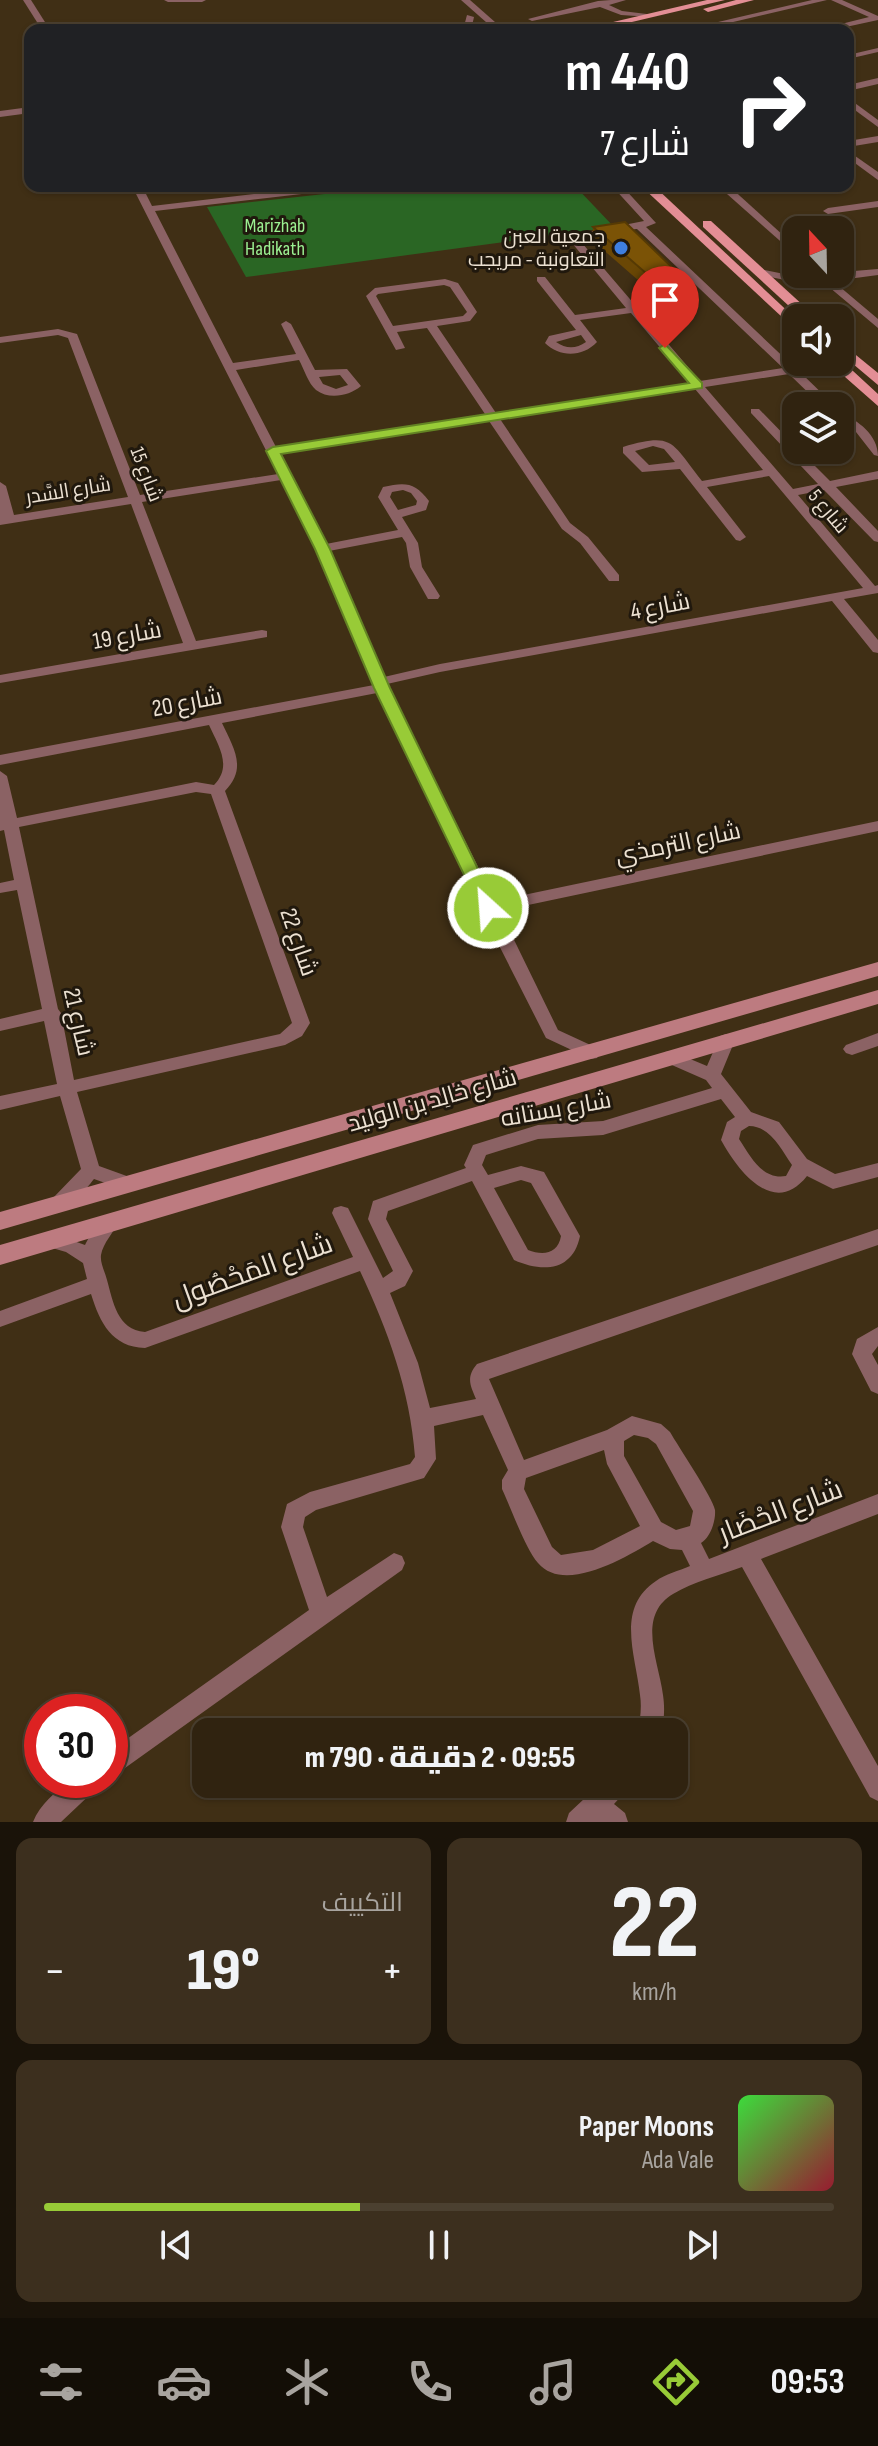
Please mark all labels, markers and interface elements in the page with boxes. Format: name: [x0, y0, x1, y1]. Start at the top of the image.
text: 440 m: [565, 40, 690, 107]
icon: right: [718, 56, 822, 160]
text: شارع 7: [600, 123, 690, 166]
park label: Marizhab Hadikath: [245, 214, 305, 261]
north arrow: [782, 216, 854, 288]
map controls: [782, 216, 854, 464]
place label: جمعية العبن التعاونبة - مريجب: [468, 225, 605, 272]
marker: جمعية العبن التعاونبة - مريجب: [612, 239, 630, 257]
pin: [631, 266, 699, 348]
icon: arrive: [643, 278, 687, 322]
button: sound: [782, 304, 854, 376]
button: layers: [782, 392, 854, 464]
street label: شارع 15: [124, 443, 167, 506]
street label: شارع السَّدر: [23, 472, 113, 511]
street label: شارع 5: [802, 485, 853, 539]
street label: شارع 4: [628, 586, 693, 627]
street label: شارع 19: [90, 615, 164, 657]
street label: شارع 20: [150, 681, 225, 724]
street label: شارع الترمذي: [613, 816, 744, 874]
position arrow: [446, 866, 530, 950]
street label: شارع 22: [272, 904, 324, 980]
street label: شارع 21: [56, 985, 100, 1059]
street label: شارع خالِد بن الوليد: [344, 1063, 520, 1139]
street label: شارع بستانه: [499, 1086, 614, 1134]
street label: شارع المَحْصُول: [168, 1227, 338, 1317]
street label: شارع الحْضَار: [712, 1473, 848, 1552]
speed limit sign: 30: [24, 1694, 128, 1798]
text: 09:55 · 2 دقيقة · 790 m: [305, 1740, 575, 1776]
text: 22: [609, 1862, 700, 1987]
text: التكييف: [321, 1888, 403, 1919]
text: 19°: [187, 1935, 260, 2007]
text: −: [44, 1945, 66, 1998]
text: +: [381, 1945, 403, 1998]
text: km/h: [632, 1977, 677, 2008]
text: Paper Moons: [579, 2109, 714, 2145]
text: Ada Vale: [642, 2145, 714, 2176]
icon: previous: [154, 2223, 198, 2267]
icon: pause: [417, 2223, 461, 2267]
icon: next: [680, 2223, 724, 2267]
icon: filters: [33, 2354, 89, 2410]
icon: car: [156, 2354, 212, 2410]
icon: climate: [279, 2354, 335, 2410]
icon: phone: [402, 2354, 458, 2410]
icon: music: [525, 2354, 581, 2410]
icon: directions: [648, 2354, 704, 2410]
text: 09:53: [770, 2361, 845, 2404]

